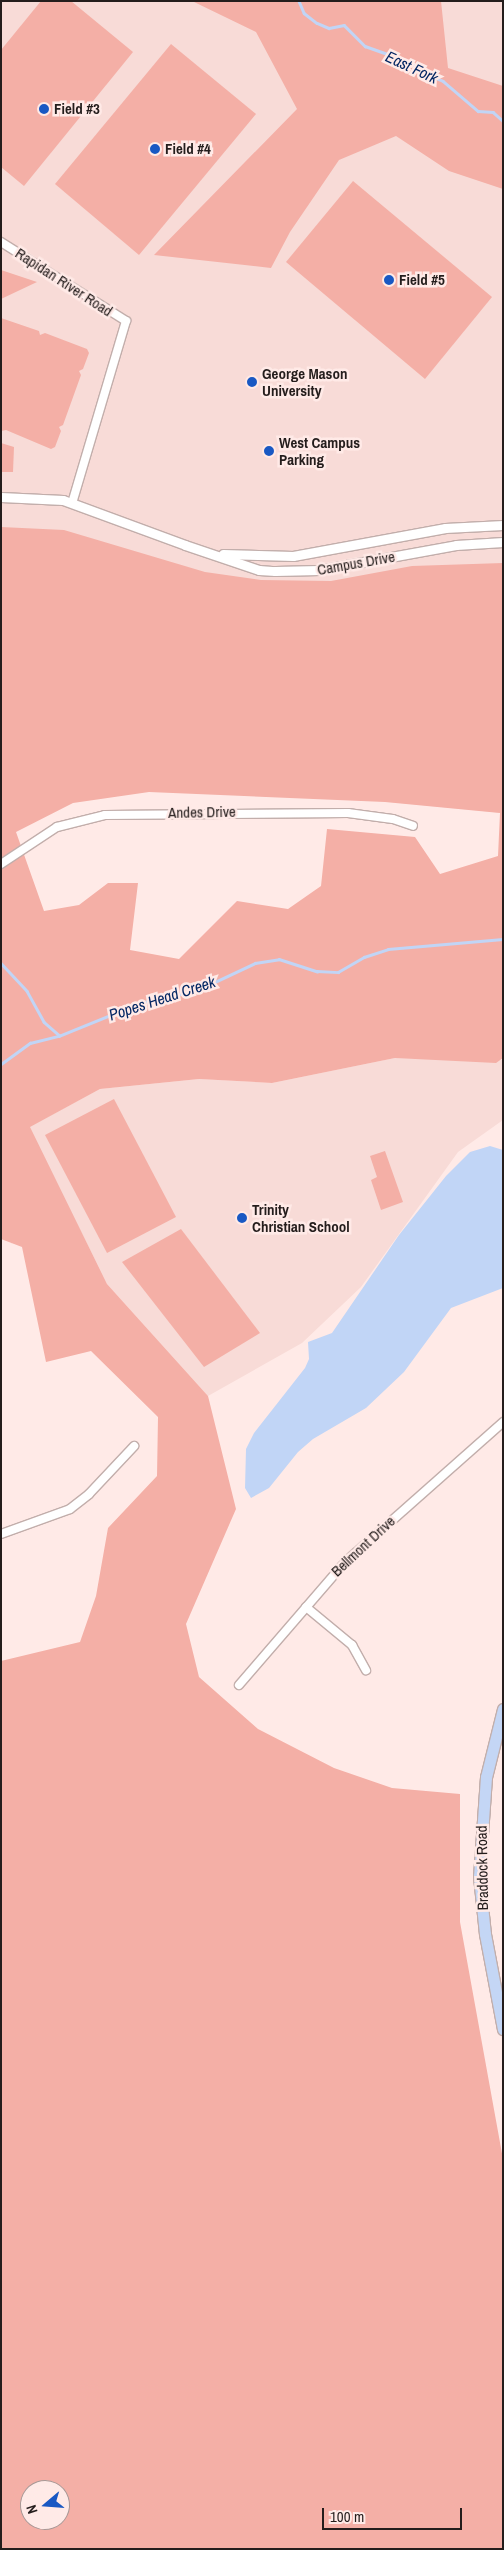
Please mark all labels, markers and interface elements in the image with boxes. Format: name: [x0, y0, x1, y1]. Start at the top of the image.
water label: East Fork: [383, 47, 441, 87]
place label: Field #3: [54, 100, 100, 118]
marker: Field #3: [38, 103, 50, 115]
place label: Field #4: [165, 140, 211, 158]
marker: Field #4: [149, 143, 161, 155]
street label: Rapidan River Road: [12, 244, 116, 320]
place label: Field #5: [399, 271, 445, 289]
marker: Field #5: [383, 274, 395, 286]
place label: George Mason University: [262, 364, 347, 399]
marker: George Mason University: [246, 376, 258, 388]
place label: West Campus Parking: [279, 433, 360, 468]
marker: West Campus Parking: [263, 445, 275, 457]
street label: Campus Drive: [316, 547, 396, 579]
street label: Andes Drive: [168, 802, 236, 822]
water label: Popes Head Creek: [106, 972, 218, 1024]
place label: Trinity Christian School: [252, 1200, 350, 1235]
marker: Trinity Christian School: [236, 1212, 248, 1224]
street label: Bellmont Drive: [327, 1512, 399, 1580]
street label: Braddock Road: [472, 1825, 492, 1911]
north arrow: [20, 2480, 70, 2530]
scale bar: [324, 2498, 464, 2530]
text: N: [22, 2503, 42, 2516]
text: 100 m: [330, 2506, 364, 2527]

